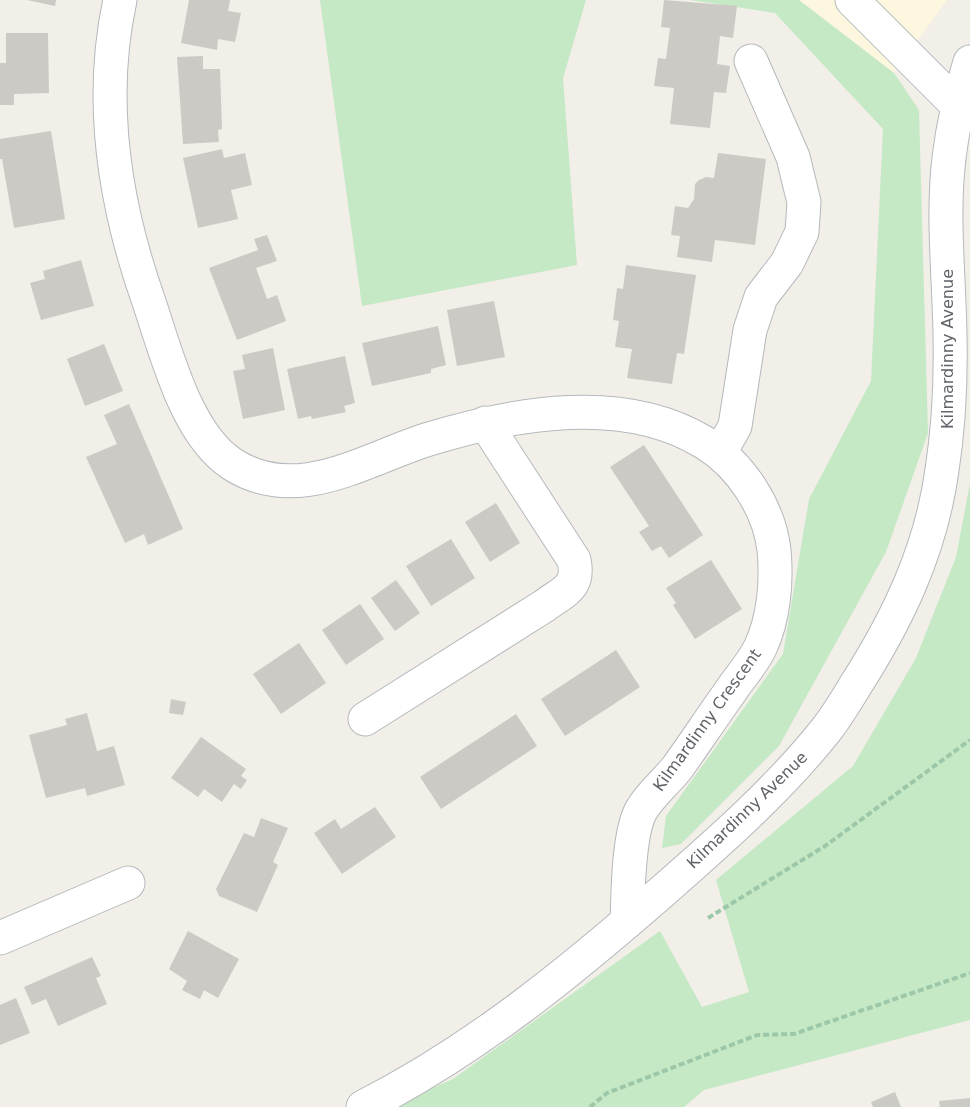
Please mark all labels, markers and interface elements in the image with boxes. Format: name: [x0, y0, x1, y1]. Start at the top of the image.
street label: Kilmardinny Avenue: [938, 269, 957, 429]
street label: Kilmardinny Crescent: [649, 645, 765, 795]
street label: Kilmardinny Avenue: [683, 748, 811, 872]

